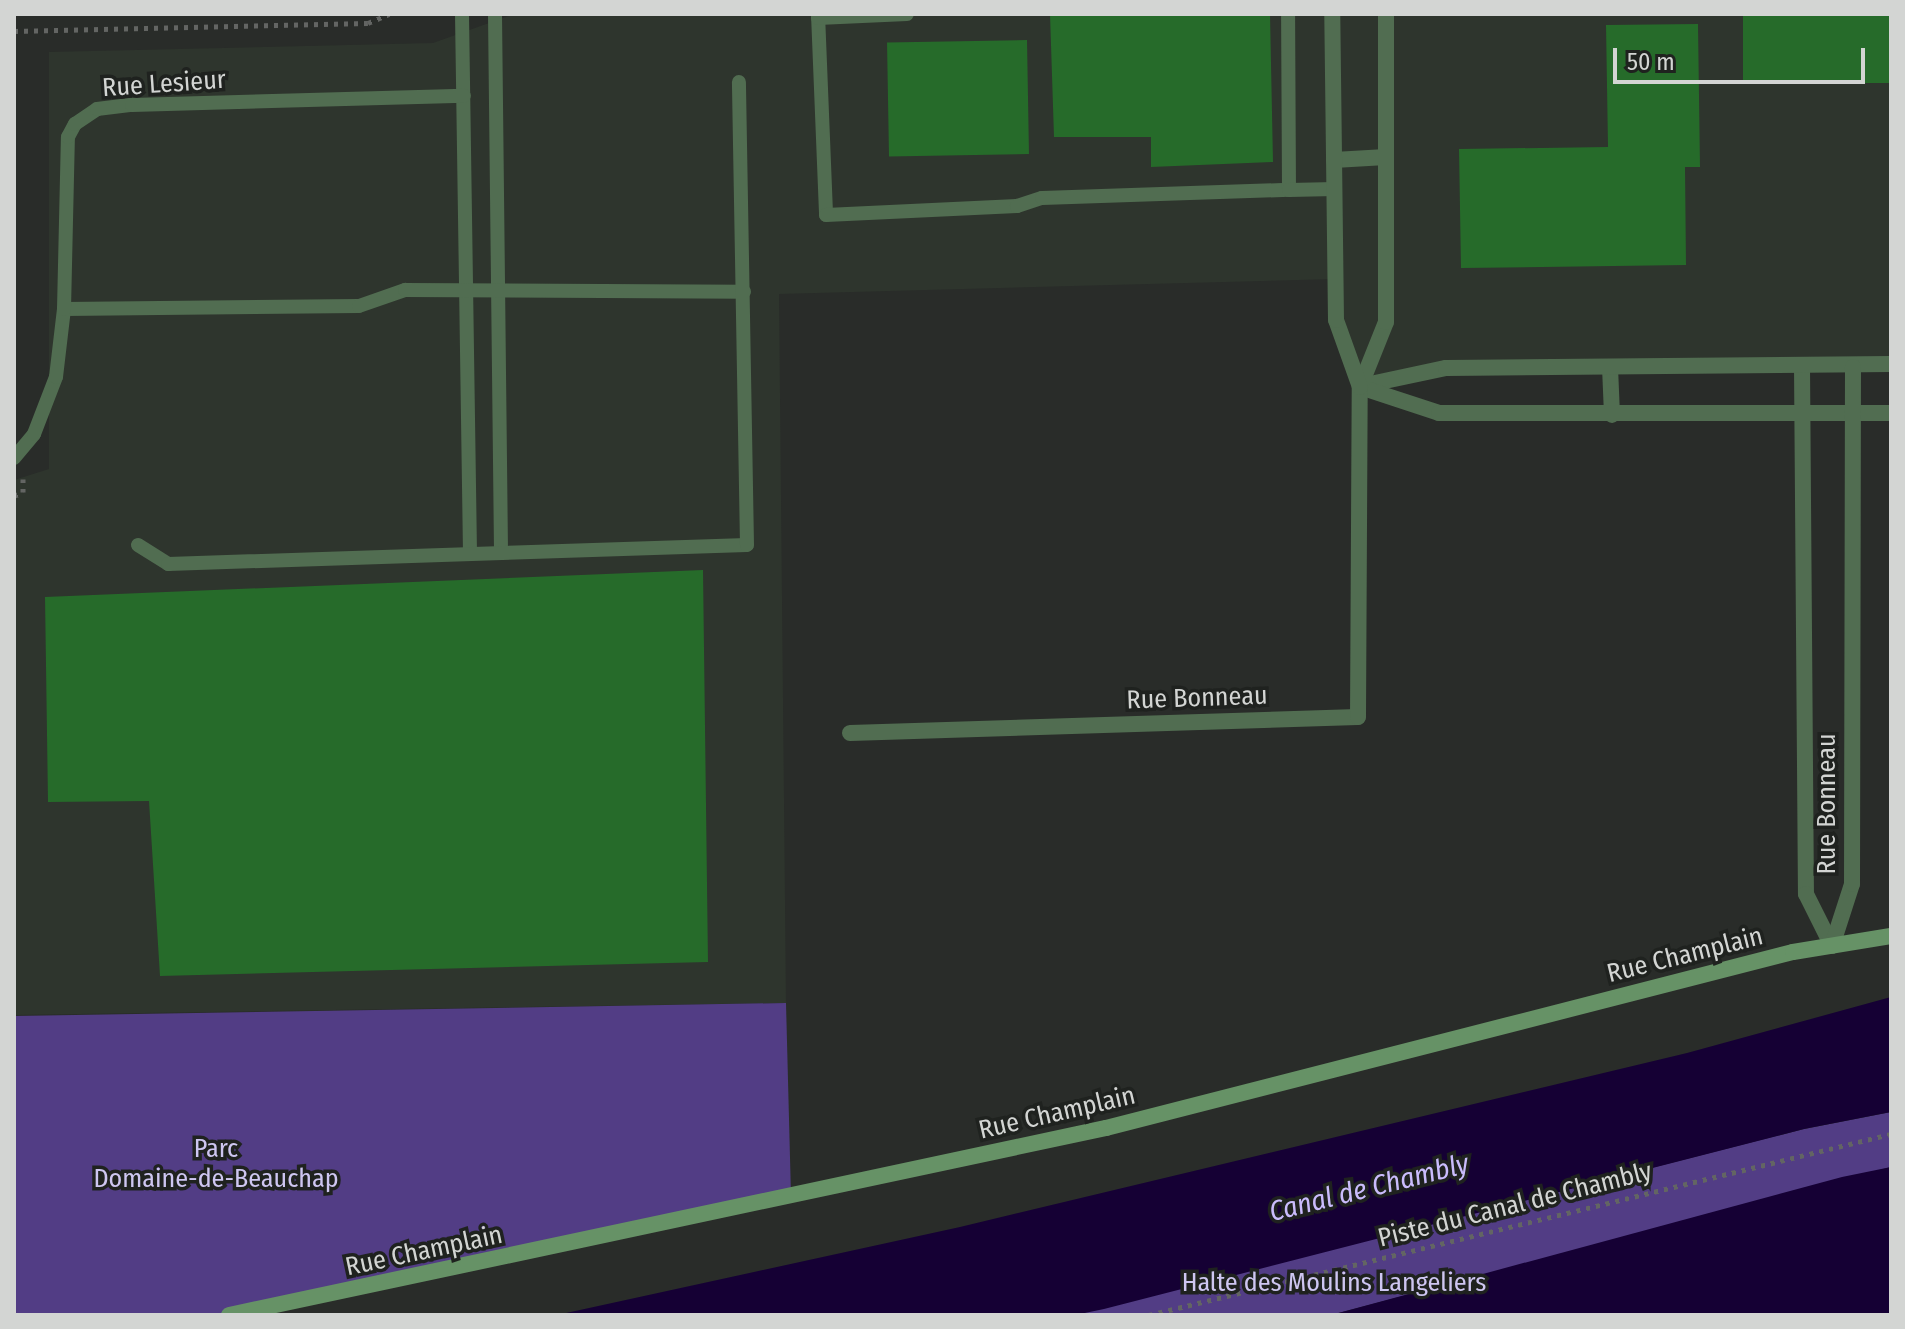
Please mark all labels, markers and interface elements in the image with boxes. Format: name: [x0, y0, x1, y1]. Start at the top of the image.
scale bar: [1617, 32, 1869, 82]
text: 50 m: [1627, 48, 1675, 76]
street label: Rue Lesieur: [101, 64, 227, 104]
street label: Rue Bonneau: [1126, 680, 1268, 716]
street label: Rue Bonneau: [1811, 734, 1843, 874]
street label: Rue Champlain: [1604, 921, 1766, 989]
street label: Rue Champlain: [976, 1080, 1138, 1146]
park label: Parc Domaine-de-Beauchap: [93, 1133, 339, 1194]
water label: Canal de Chambly: [1266, 1147, 1472, 1229]
street label: Piste du Canal de Chambly: [1375, 1156, 1655, 1254]
street label: Rue Champlain: [343, 1219, 505, 1283]
park label: Halte des Moulins Langeliers: [1182, 1267, 1486, 1299]

